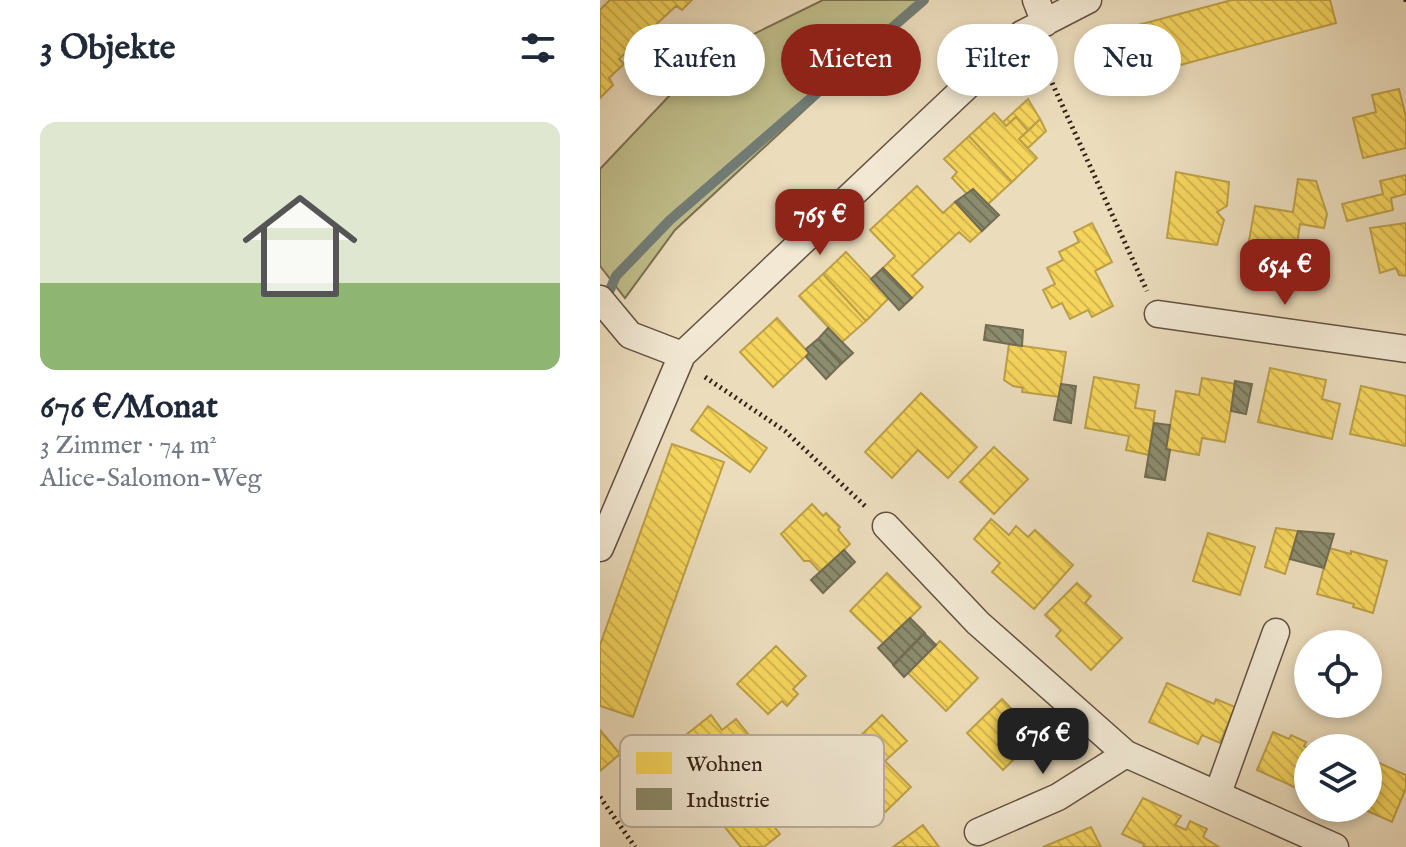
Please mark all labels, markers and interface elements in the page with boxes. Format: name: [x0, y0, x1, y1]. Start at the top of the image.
chip: Kaufen: [624, 24, 765, 96]
chip: Mieten: [781, 24, 921, 96]
chip: Filter: [937, 24, 1058, 96]
chip: Neu: [1074, 24, 1181, 96]
icon: filters: [516, 26, 560, 70]
text: 3 Objekte: [40, 27, 175, 70]
icon: home: [228, 174, 372, 318]
pin: 765 €: [764, 189, 876, 257]
text: 765 €: [793, 198, 847, 231]
pin: 654 €: [1229, 239, 1341, 307]
text: 654 €: [1258, 248, 1312, 281]
text: 676 €/Monat: [40, 386, 218, 429]
text: 3 Zimmer · 74 m²: [40, 429, 217, 462]
text: Alice-Salomon-Weg: [40, 462, 262, 495]
map controls: [1294, 630, 1382, 822]
button: locate: [1294, 630, 1382, 718]
pin: 676 €: [987, 708, 1099, 776]
text: 676 €: [1015, 717, 1071, 750]
button: layers: [1294, 734, 1382, 822]
legend: [620, 735, 884, 827]
text: Wohnen: [686, 751, 763, 779]
text: Industrie: [686, 787, 770, 815]

